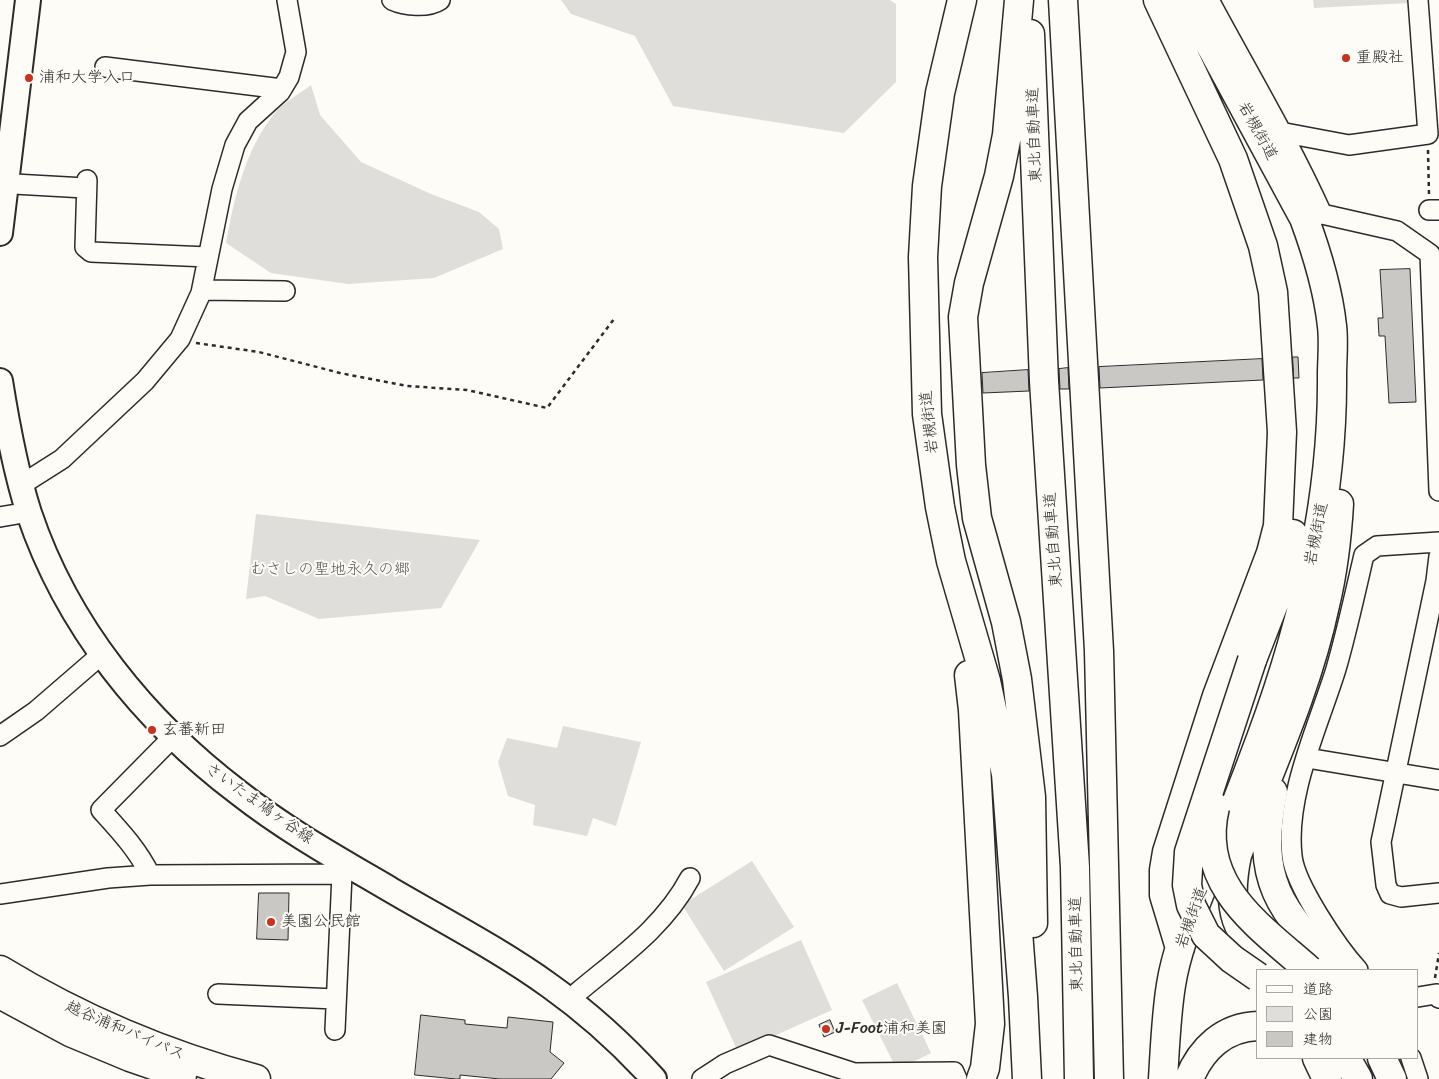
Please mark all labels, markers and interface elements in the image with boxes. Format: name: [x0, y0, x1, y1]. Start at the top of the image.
place label: 重殿社: [1356, 48, 1404, 68]
marker: 重殿社: [1340, 52, 1352, 64]
place label: 浦和大学入口: [39, 68, 135, 88]
marker: 浦和大学入口: [23, 72, 35, 84]
street label: 東北自動車道: [1024, 87, 1046, 183]
street label: 岩槻街道: [1233, 98, 1281, 164]
street label: 岩槻街道: [917, 389, 943, 455]
street label: 東北自動車道: [1041, 491, 1067, 589]
street label: 岩槻街道: [1301, 501, 1333, 567]
park label: むさしの聖地永久の郷: [250, 560, 410, 580]
place label: 玄蕃新田: [162, 720, 226, 740]
marker: 玄蕃新田: [146, 724, 158, 736]
street label: さいたま鳩ヶ谷線: [201, 759, 317, 849]
street label: 岩槻街道: [1172, 885, 1212, 951]
street label: 東北自動車道: [1067, 896, 1087, 992]
place label: 美園公民館: [281, 912, 361, 932]
marker: 美園公民館: [265, 916, 277, 928]
legend: [1256, 969, 1419, 1059]
text: 道路: [1303, 976, 1333, 1002]
street label: 越谷浦和バイパス: [62, 997, 188, 1065]
text: 公園: [1303, 1001, 1333, 1027]
place label: J-Foot浦和美園: [836, 1019, 947, 1039]
marker: J-Foot浦和美園: [820, 1023, 832, 1035]
text: 建物: [1303, 1026, 1333, 1052]

